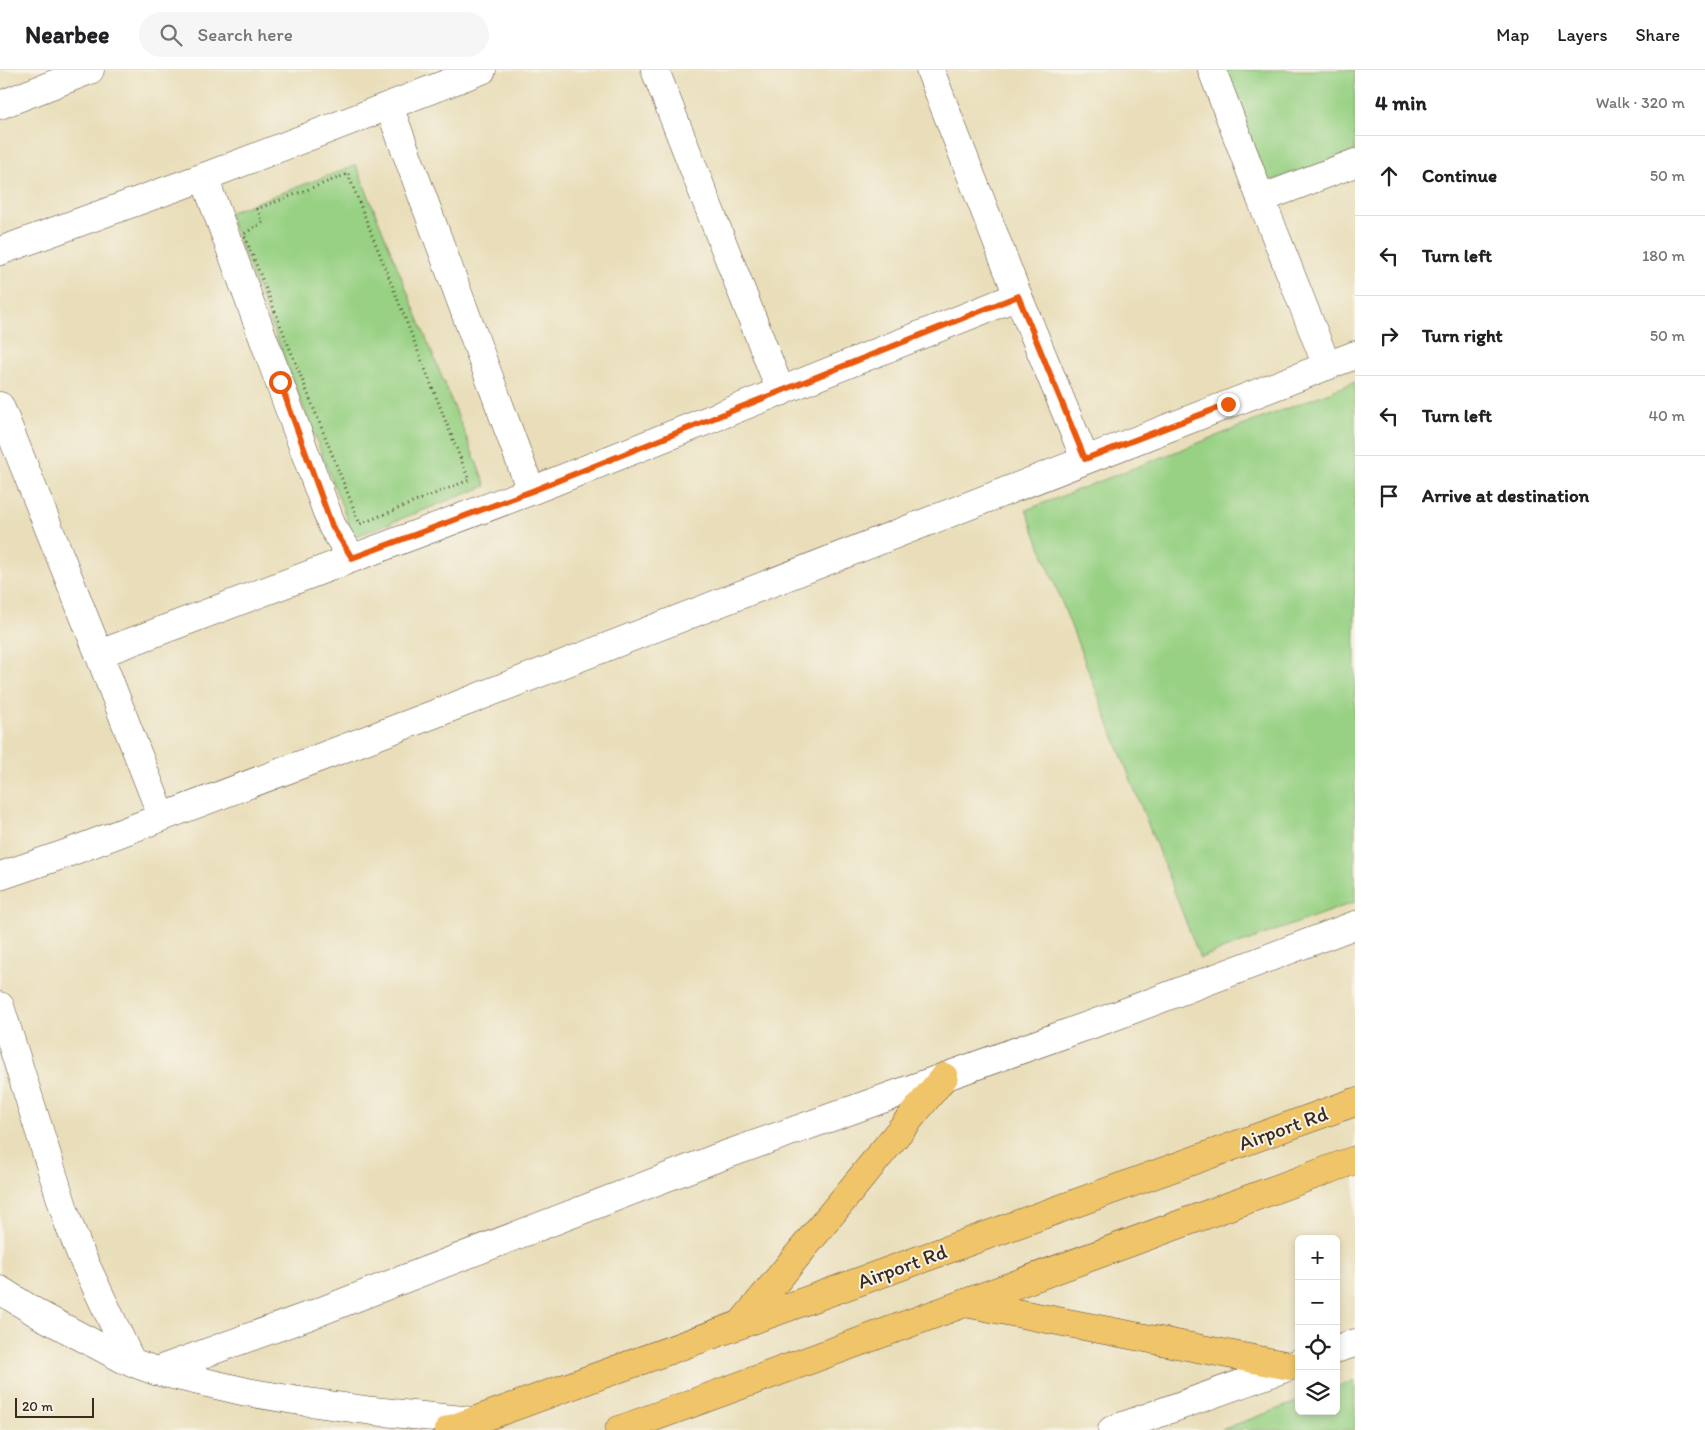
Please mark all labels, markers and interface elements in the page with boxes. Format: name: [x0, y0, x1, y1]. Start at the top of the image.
search box: [139, 12, 489, 57]
text: Nearbee: [25, 20, 109, 49]
icon: search: [157, 21, 185, 49]
text: Search here: [197, 23, 293, 46]
text: Map: [1496, 24, 1529, 46]
text: Layers: [1557, 24, 1607, 46]
text: Share: [1635, 24, 1680, 46]
text: 4 min: [1375, 90, 1427, 115]
text: Walk · 320 m: [1596, 93, 1685, 112]
icon: ahead: [1375, 162, 1403, 190]
text: Continue: [1422, 164, 1497, 187]
text: 50 m: [1650, 166, 1685, 185]
icon: left: [1375, 242, 1403, 270]
text: Turn left: [1422, 244, 1492, 267]
text: 180 m: [1642, 246, 1685, 265]
icon: right: [1375, 322, 1403, 350]
text: Turn right: [1422, 324, 1503, 347]
text: 50 m: [1650, 326, 1685, 345]
route start: [269, 371, 292, 394]
route end: [1217, 393, 1240, 416]
icon: left: [1375, 402, 1403, 430]
text: Turn left: [1422, 404, 1492, 427]
text: 40 m: [1648, 406, 1685, 425]
icon: arrive: [1375, 482, 1403, 510]
text: Arrive at destination: [1422, 484, 1589, 507]
street label: Airport Rd: [1235, 1100, 1331, 1156]
map controls: [1295, 1235, 1340, 1415]
button: +: [1295, 1235, 1340, 1280]
street label: Airport Rd: [854, 1238, 950, 1294]
button: −: [1295, 1280, 1340, 1325]
button: locate: [1295, 1325, 1340, 1370]
button: layers: [1295, 1370, 1340, 1415]
scale bar: [15, 1395, 94, 1418]
text: 20 m: [22, 1398, 53, 1415]

